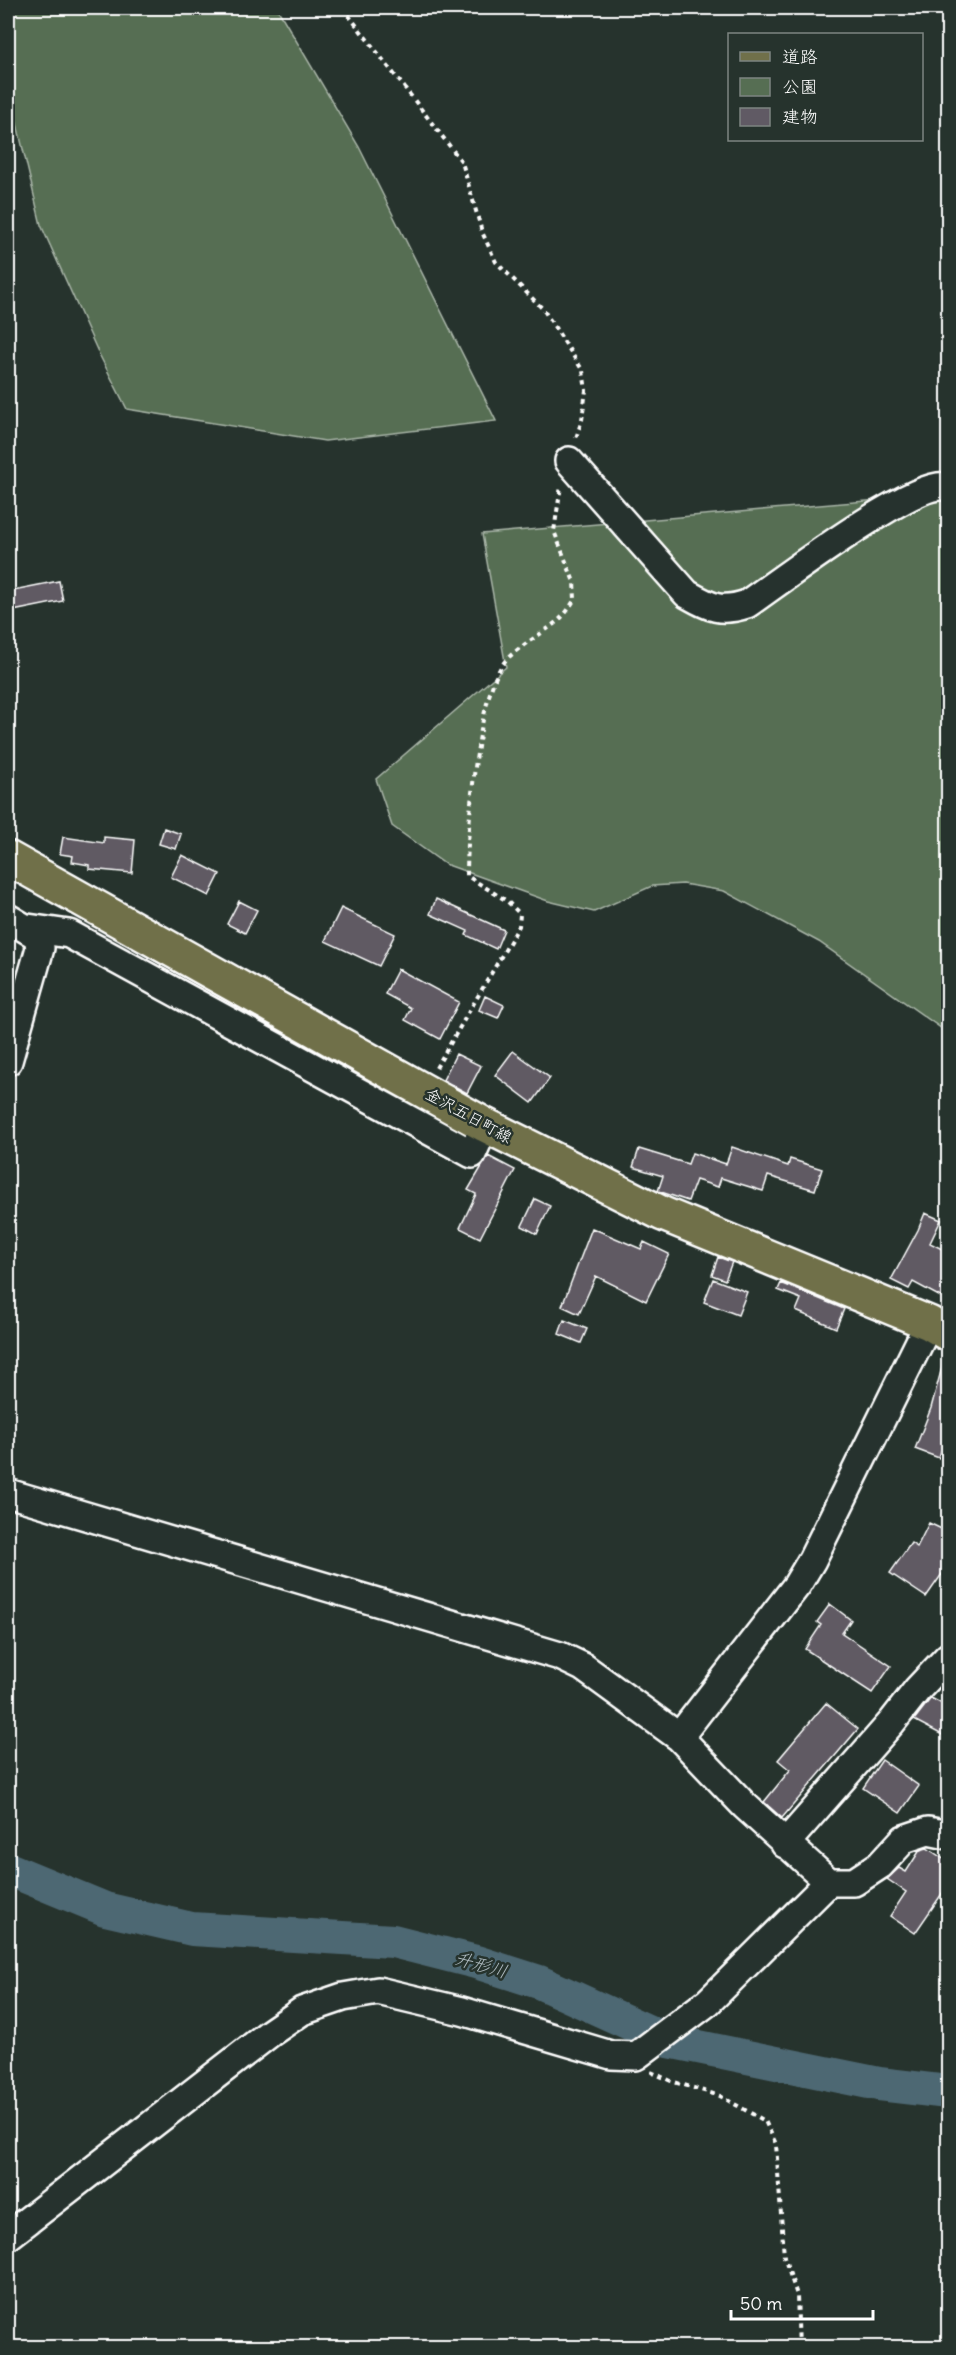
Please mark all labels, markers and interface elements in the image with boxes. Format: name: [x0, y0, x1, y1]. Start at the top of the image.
legend: [728, 33, 923, 141]
text: 道路: [782, 45, 818, 68]
text: 公園: [782, 75, 818, 98]
text: 建物: [782, 105, 818, 128]
street label: 金沢五日町線: [422, 1083, 516, 1147]
water label: 升形川: [452, 1946, 510, 1983]
scale bar: [731, 2283, 874, 2321]
text: 50 m: [740, 2292, 782, 2315]

